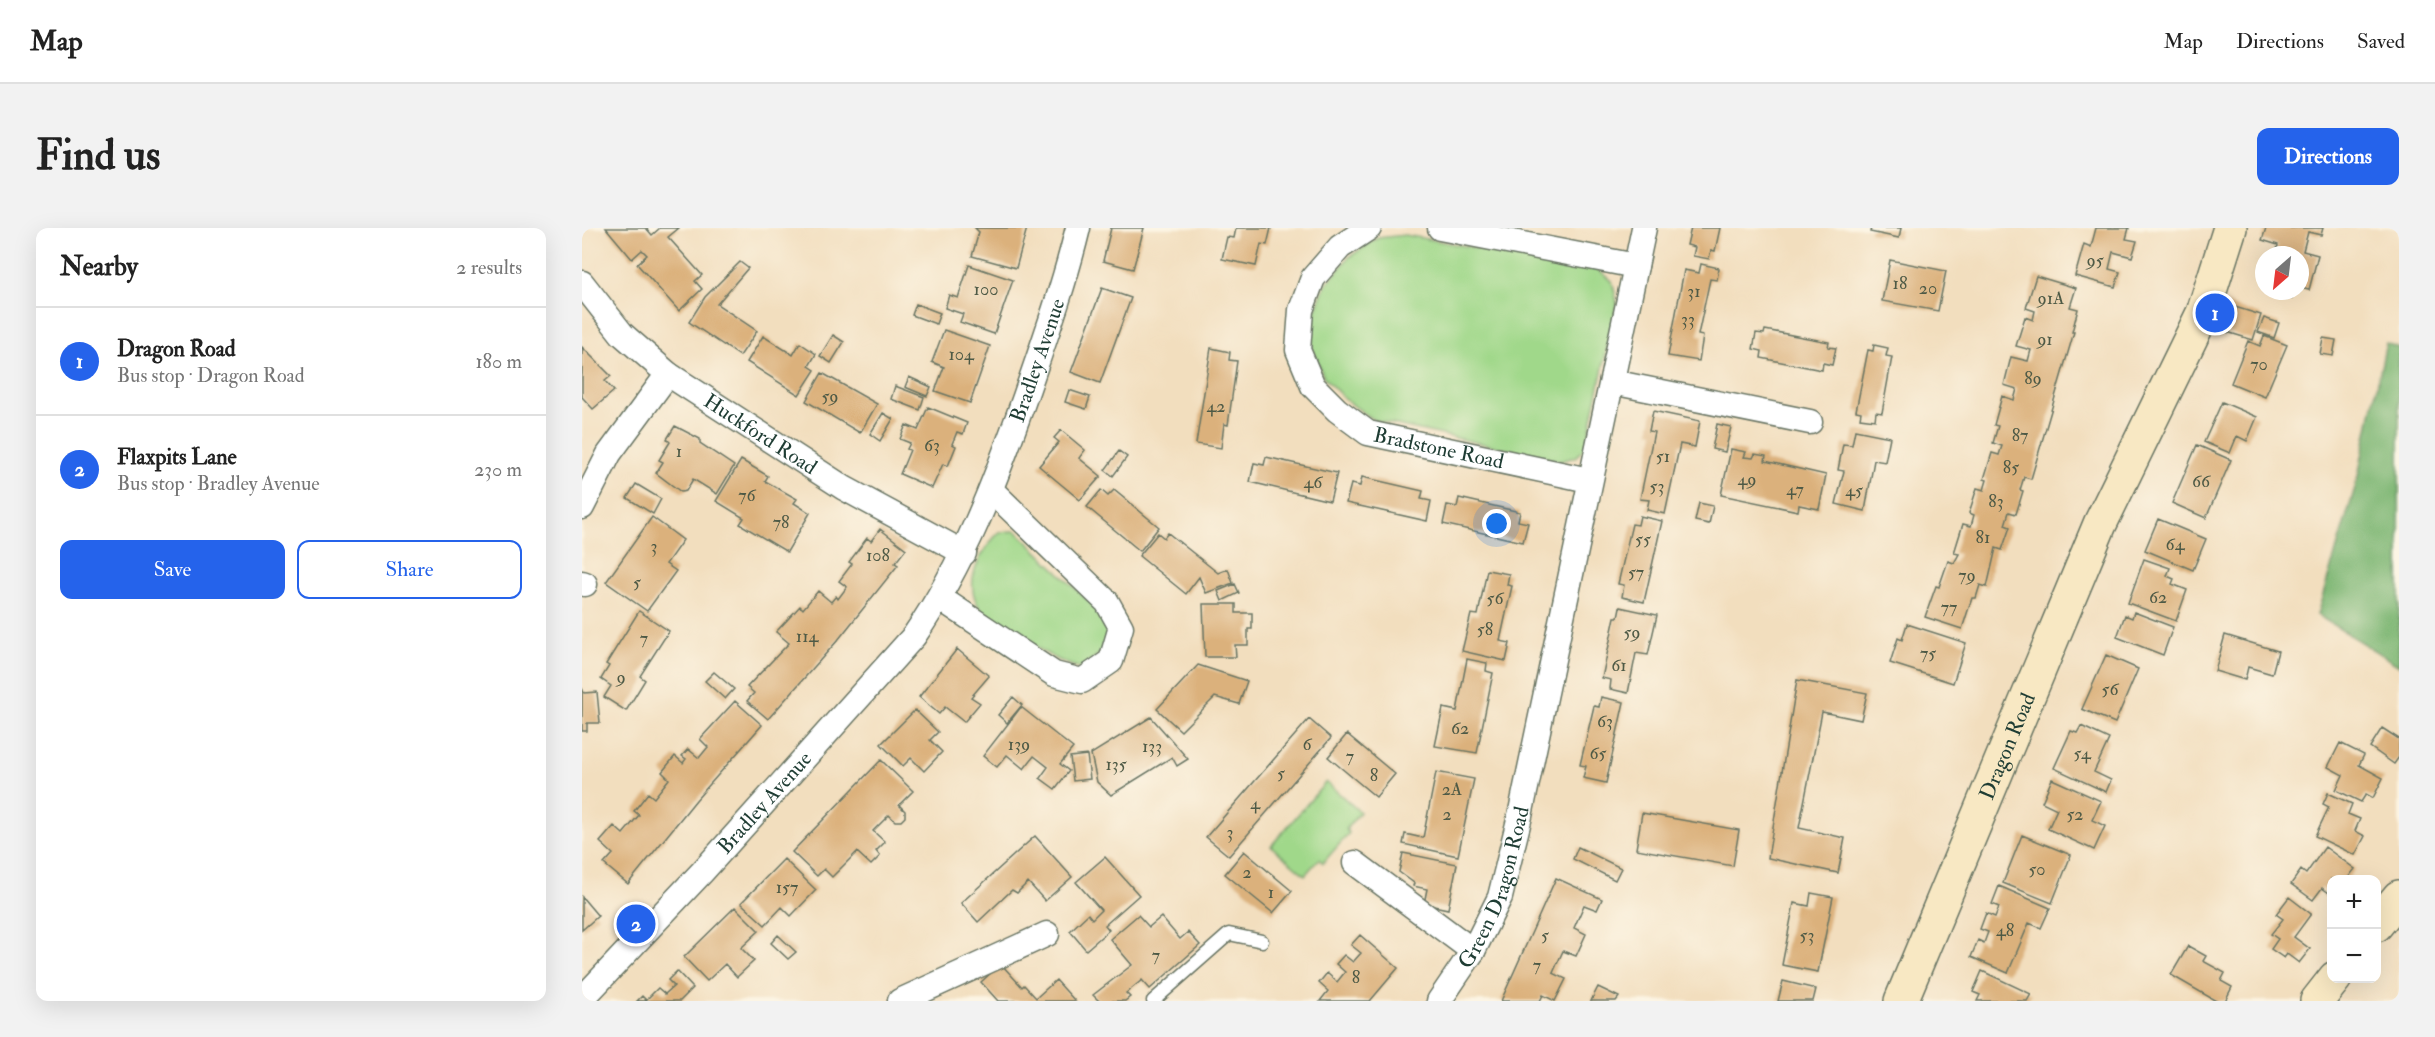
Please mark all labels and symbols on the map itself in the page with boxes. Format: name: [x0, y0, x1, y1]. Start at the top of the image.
north arrow: [2255, 246, 2309, 300]
house number: 95: [2084, 249, 2104, 272]
house number: 18: [1893, 272, 1907, 295]
house number: 20: [1919, 277, 1937, 300]
house number: 100: [974, 278, 998, 301]
house number: 31: [1687, 280, 1701, 303]
house number: 91A: [2035, 287, 2065, 310]
pin: 1: [2196, 290, 2234, 335]
street label: Bradley Avenue: [1004, 295, 1071, 426]
house number: 33: [1681, 308, 1695, 331]
house number: 91: [2035, 328, 2053, 351]
house number: 104: [948, 343, 975, 366]
house number: 70: [2250, 353, 2268, 376]
house number: 89: [2024, 367, 2042, 390]
house number: 59: [821, 385, 839, 408]
street label: Huckford Road: [699, 387, 823, 481]
house number: 42: [1207, 395, 1225, 418]
street label: Bradstone Road: [1371, 421, 1507, 475]
house number: 87: [2012, 424, 2028, 447]
house number: 63: [924, 434, 940, 457]
house number: 1: [676, 440, 682, 463]
house number: 51: [1656, 445, 1670, 468]
house number: 85: [2003, 456, 2019, 479]
house number: 49: [1738, 468, 1756, 491]
house number: 66: [2192, 470, 2211, 493]
house number: 46: [1304, 471, 1323, 494]
house number: 53: [1650, 475, 1664, 498]
house number: 47: [1786, 478, 1804, 501]
house number: 45: [1845, 479, 1863, 502]
house number: 76: [738, 484, 757, 507]
house number: 83: [1988, 490, 2004, 513]
your location: [1482, 509, 1511, 538]
house number: 78: [773, 511, 789, 534]
house number: 81: [1976, 526, 1990, 549]
house number: 55: [1635, 528, 1651, 551]
house number: 64: [2166, 533, 2186, 556]
house number: 3: [651, 535, 657, 558]
house number: 108: [866, 544, 890, 567]
house number: 57: [1628, 561, 1644, 584]
house number: 79: [1958, 564, 1976, 587]
house number: 5: [633, 571, 641, 594]
house number: 62: [2149, 586, 2167, 609]
house number: 56: [1487, 587, 1504, 610]
house number: 77: [1941, 596, 1957, 619]
house number: 58: [1477, 618, 1493, 641]
house number: 59: [1623, 621, 1641, 644]
house number: 114: [796, 625, 820, 648]
house number: 7: [640, 627, 648, 650]
house number: 75: [1920, 642, 1936, 665]
house number: 61: [1611, 654, 1627, 677]
house number: 9: [614, 666, 626, 689]
house number: 56: [2102, 678, 2119, 701]
street label: Dragon Road: [1973, 688, 2042, 804]
house number: 63: [1597, 710, 1613, 733]
house number: 62: [1451, 717, 1469, 740]
house number: 139: [1008, 733, 1030, 756]
house number: 6: [1302, 733, 1312, 756]
house number: 133: [1142, 735, 1162, 758]
house number: 65: [1590, 742, 1607, 765]
house number: 54: [2073, 742, 2092, 765]
street label: Bradley Avenue: [711, 745, 818, 860]
house number: 7: [1346, 745, 1354, 768]
house number: 135: [1105, 753, 1127, 776]
house number: 5: [1277, 762, 1285, 785]
house number: 8: [1370, 764, 1378, 787]
house number: 2A: [1442, 778, 1463, 801]
house number: 4: [1250, 792, 1261, 815]
house number: 2: [1442, 803, 1452, 826]
street label: Green Dragon Road: [1452, 803, 1535, 974]
house number: 52: [2067, 803, 2083, 826]
house number: 3: [1227, 821, 1233, 844]
house number: 50: [2029, 858, 2045, 881]
house number: 2: [1242, 861, 1252, 884]
house number: 157: [776, 876, 798, 899]
house number: 1: [1268, 881, 1274, 904]
pin: 2: [616, 902, 656, 946]
house number: 48: [1996, 919, 2014, 942]
house number: 5: [1541, 924, 1549, 947]
house number: 53: [1800, 924, 1814, 947]
house number: 7: [1152, 944, 1160, 967]
house number: 7: [1533, 954, 1541, 977]
house number: 8: [1352, 966, 1360, 989]

